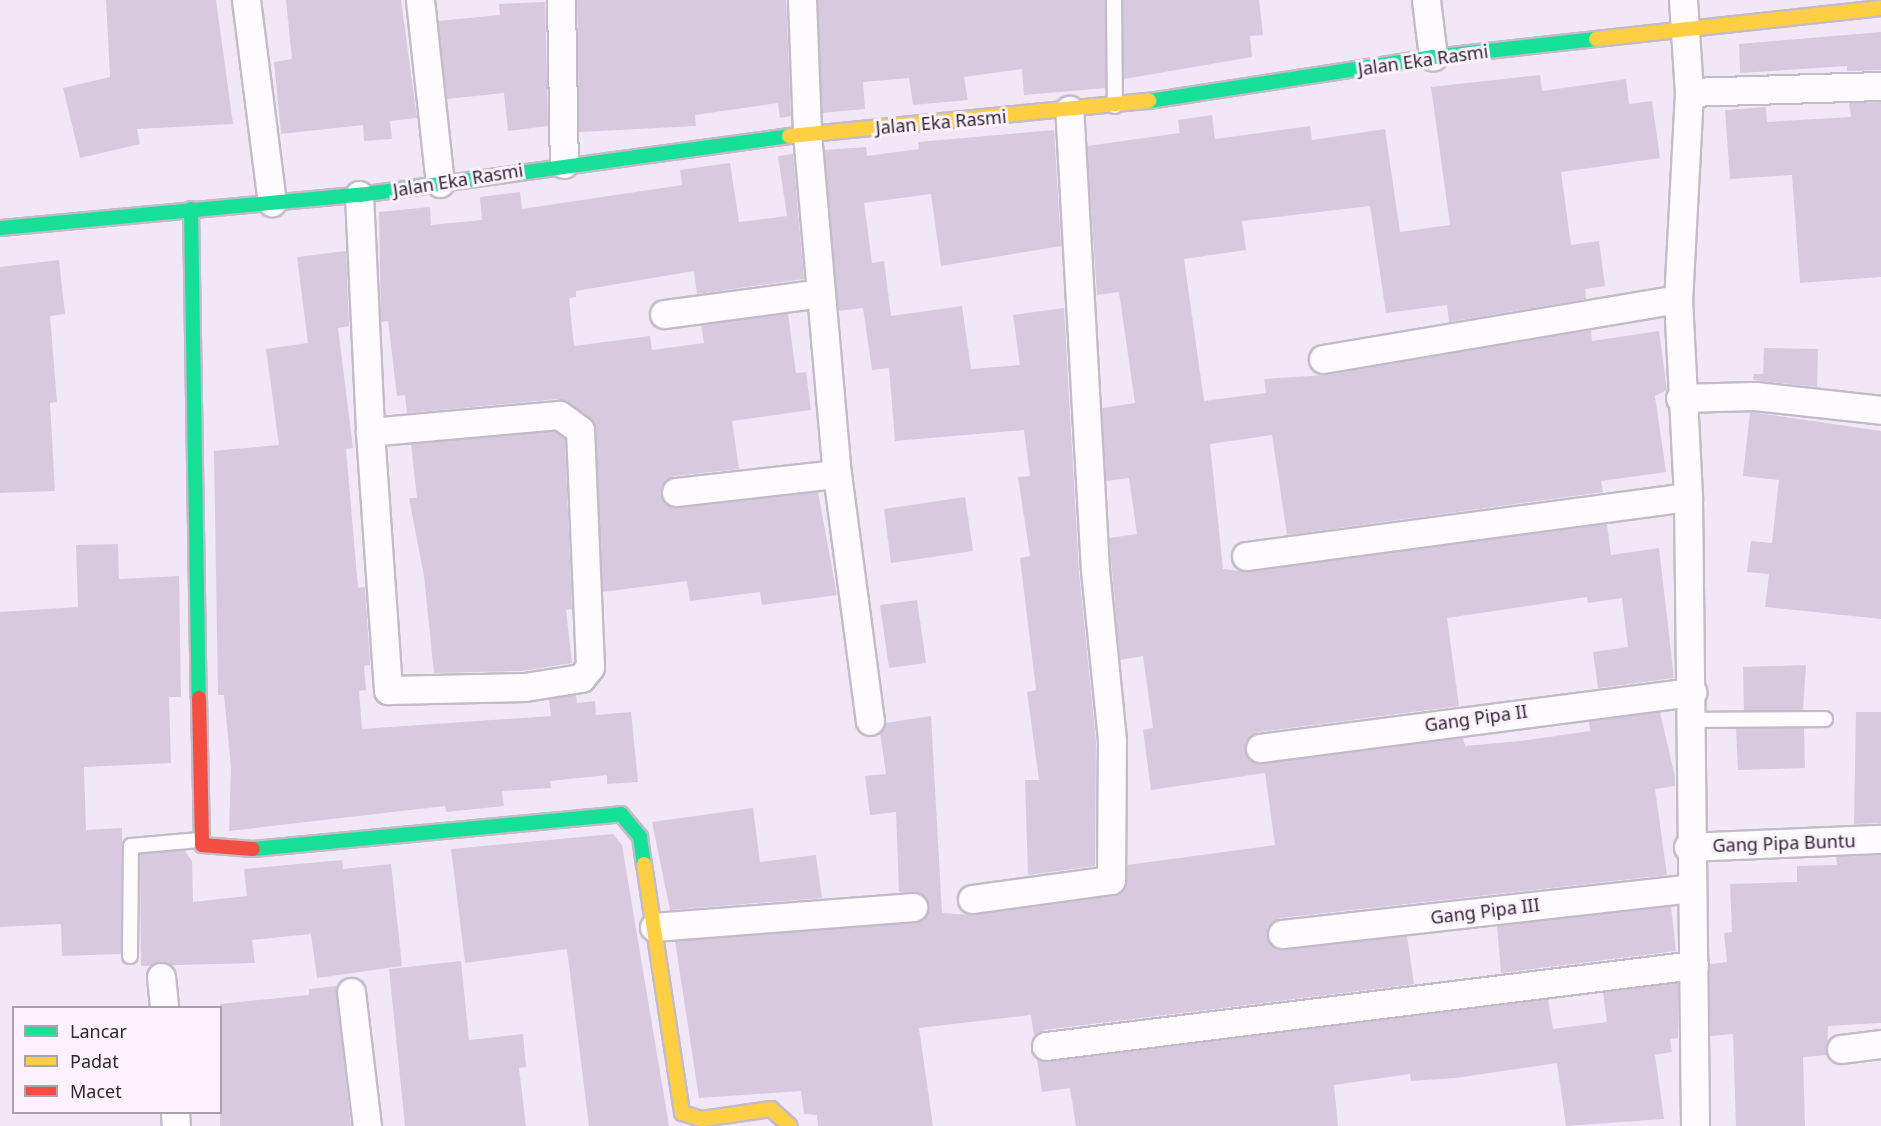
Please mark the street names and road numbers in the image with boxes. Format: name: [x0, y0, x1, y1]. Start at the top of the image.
street label: Jalan Eka Rasmi: [1356, 40, 1490, 80]
street label: Jalan Eka Rasmi: [875, 106, 1007, 138]
street label: Jalan Eka Rasmi: [391, 159, 525, 201]
street label: Gang Pipa II: [1423, 700, 1529, 736]
street label: Gang Pipa Buntu: [1712, 830, 1856, 856]
street label: Gang Pipa III: [1429, 894, 1541, 928]

